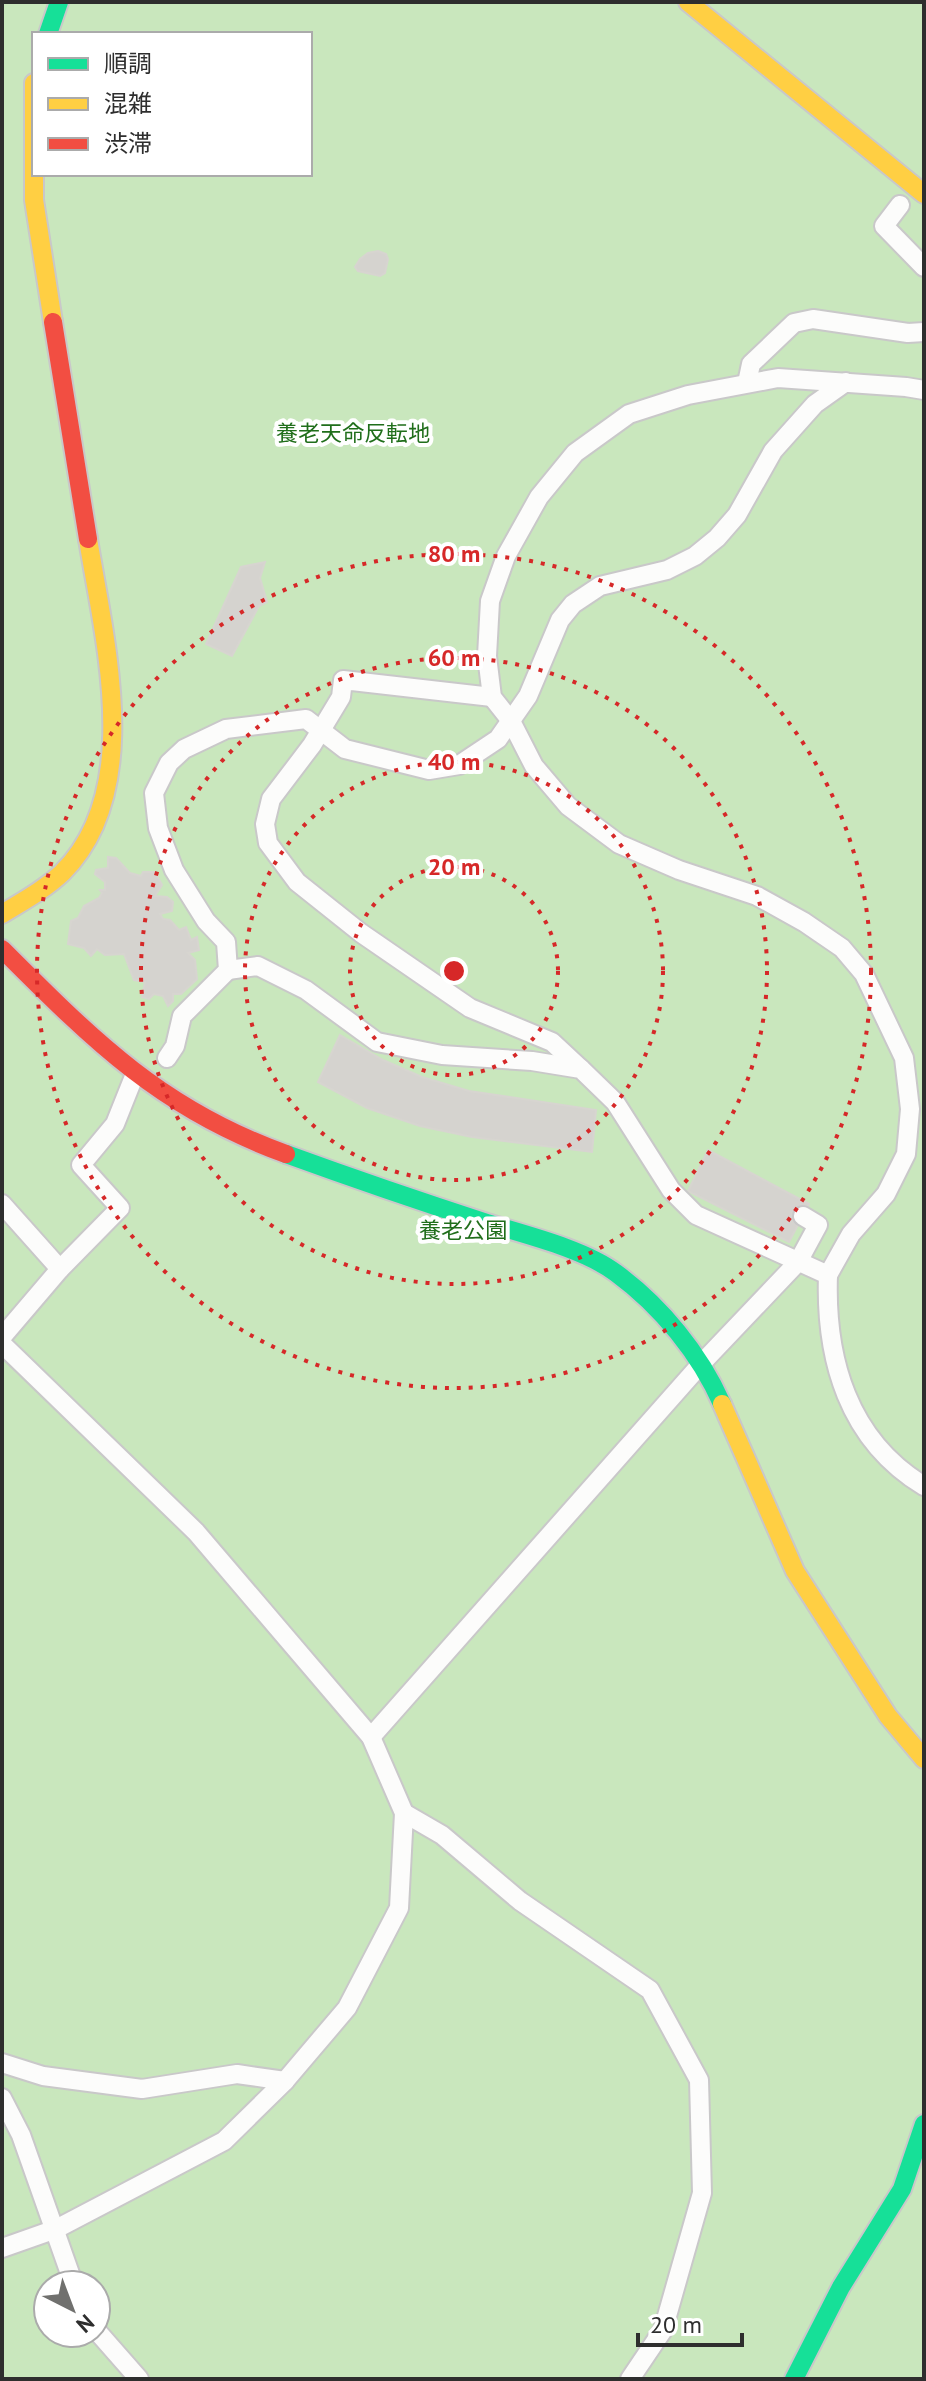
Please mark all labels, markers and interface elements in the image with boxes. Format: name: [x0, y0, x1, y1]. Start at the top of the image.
legend: [32, 32, 312, 176]
text: 順調: [104, 48, 152, 79]
text: 混雑: [104, 88, 152, 119]
text: 渋滞: [104, 128, 152, 159]
park label: 養老天命反転地: [276, 419, 430, 447]
text: 80 m: [428, 538, 480, 569]
text: 60 m: [428, 642, 480, 673]
text: 40 m: [428, 746, 480, 777]
text: 20 m: [428, 851, 480, 882]
centre of rings: [440, 957, 468, 985]
park label: 養老公園: [419, 1216, 507, 1244]
north arrow: [32, 2269, 112, 2349]
scale bar: [638, 2297, 742, 2347]
text: N: [71, 2309, 100, 2339]
text: 20 m: [650, 2309, 702, 2340]

